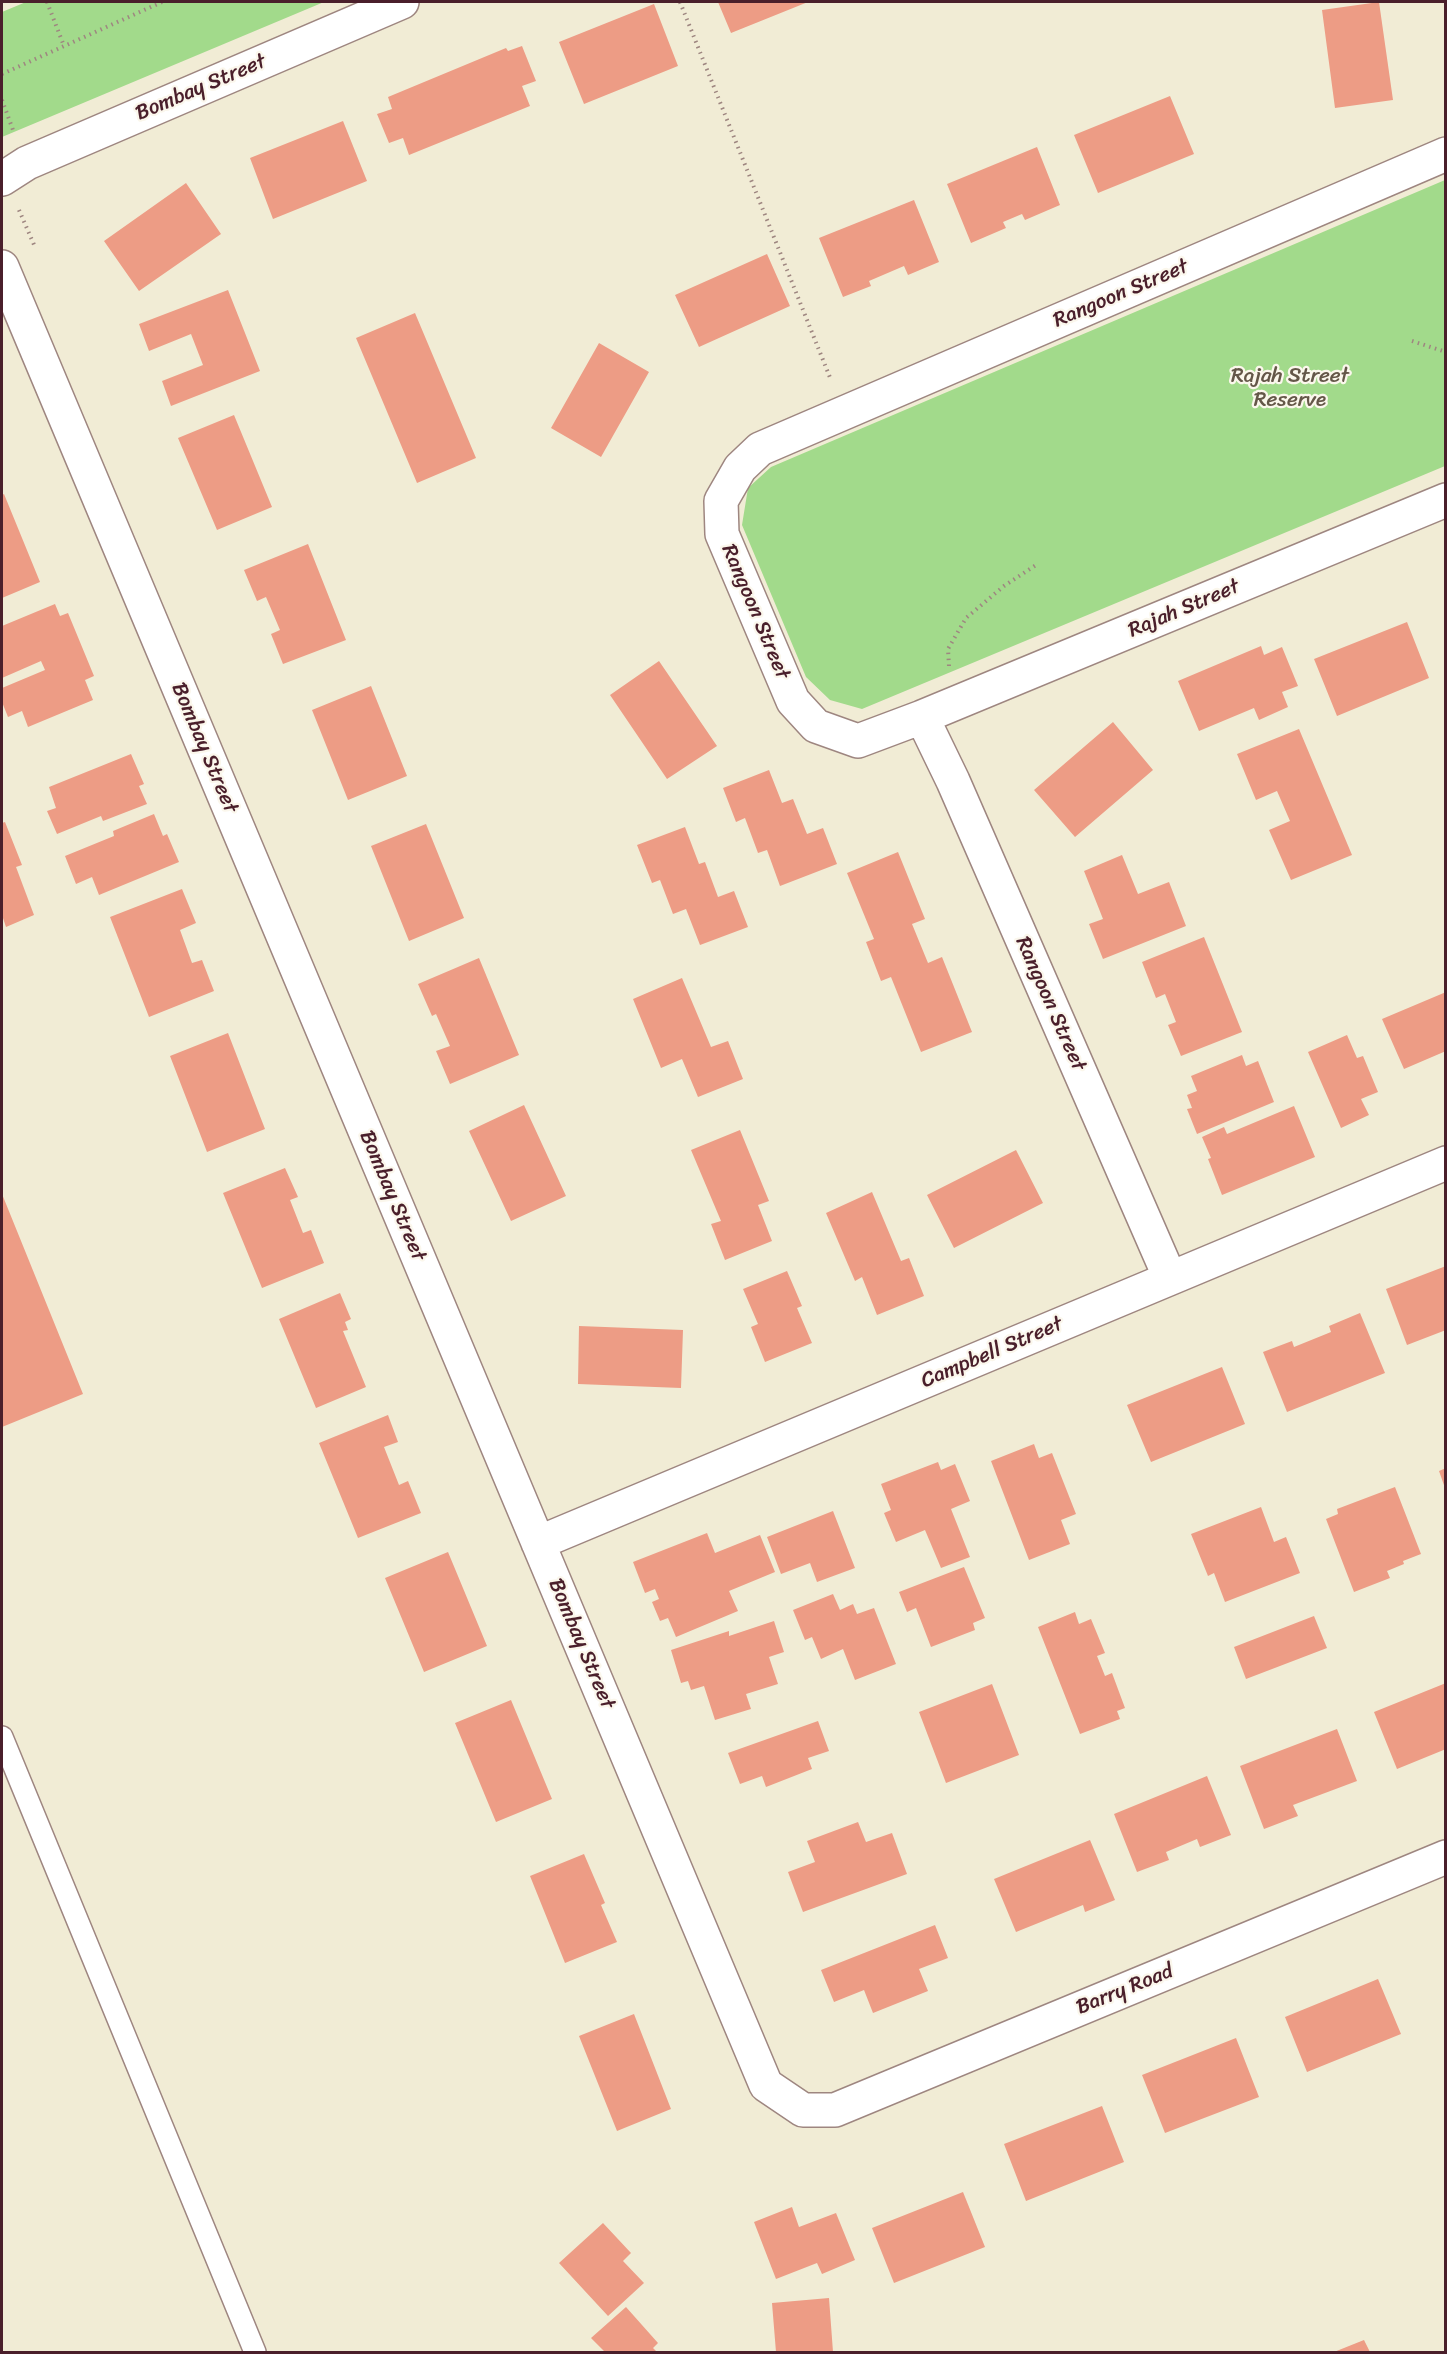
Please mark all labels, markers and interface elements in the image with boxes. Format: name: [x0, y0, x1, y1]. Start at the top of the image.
street label: Bombay Street: [132, 49, 270, 127]
street label: Rangoon Street: [1050, 254, 1192, 334]
park label: Rajah Street Reserve: [1231, 364, 1349, 414]
street label: Rangoon Street: [715, 541, 795, 683]
street label: Rajah Street: [1125, 574, 1243, 644]
street label: Bombay Street: [165, 679, 243, 817]
street label: Rangoon Street: [1009, 933, 1091, 1075]
street label: Bombay Street: [353, 1127, 431, 1265]
street label: Campbell Street: [917, 1312, 1067, 1394]
street label: Bombay Street: [542, 1575, 620, 1713]
street label: Barry Road: [1073, 1959, 1177, 2021]

